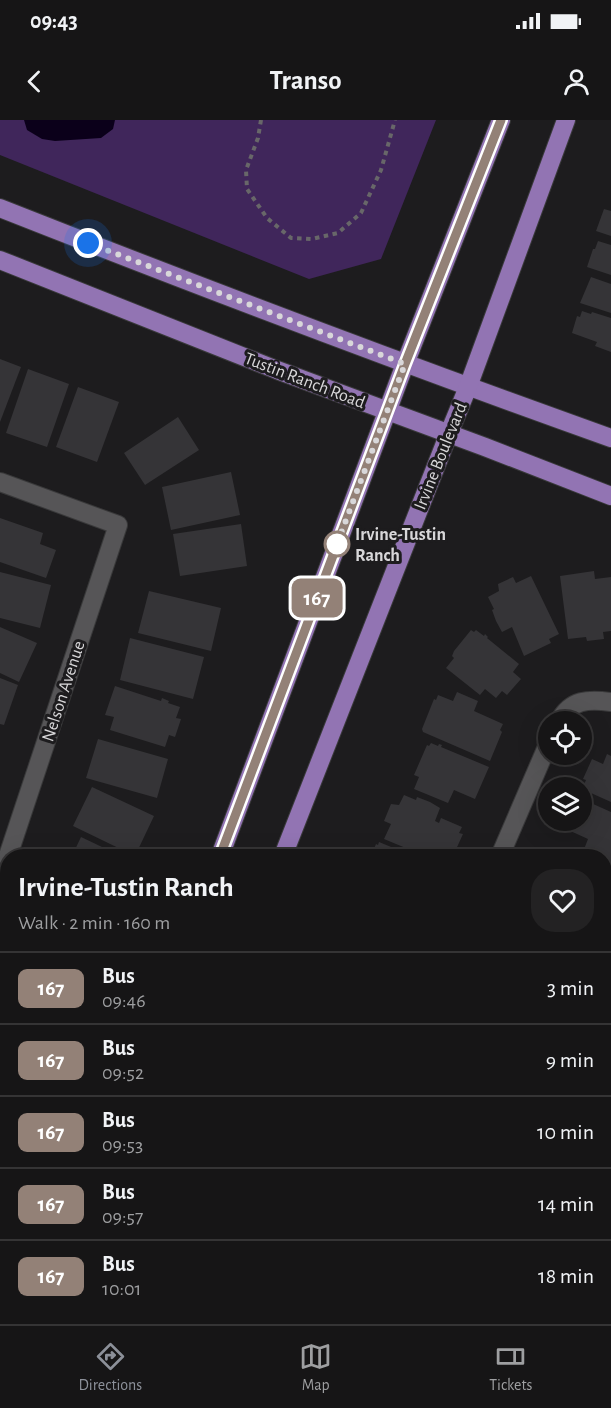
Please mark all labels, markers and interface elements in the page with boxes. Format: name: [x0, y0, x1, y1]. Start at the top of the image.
text: 09:43: [30, 10, 78, 32]
icon: back: [18, 65, 51, 98]
icon: person: [560, 65, 593, 98]
text: Transo: [270, 67, 341, 94]
your location: [73, 228, 103, 258]
street label: Tustin Ranch Road: [242, 350, 368, 412]
street label: Irvine Boulevard: [411, 400, 471, 513]
place label: Irvine-Tustin Ranch: [355, 526, 446, 565]
marker: Irvine-Tustin Ranch: [324, 531, 350, 557]
line badge: 167: [282, 578, 352, 618]
text: 167: [304, 588, 330, 609]
street label: Nelson Avenue: [39, 639, 89, 744]
map controls: [538, 711, 592, 831]
button: locate: [538, 711, 592, 765]
button: layers: [538, 777, 592, 831]
button: heart: [531, 869, 594, 932]
text: Irvine-Tustin Ranch: [18, 874, 234, 902]
text: Walk · 2 min · 160 m: [18, 913, 170, 933]
text: Bus: [102, 965, 135, 987]
text: 3 min: [547, 977, 594, 999]
text: 167: [38, 978, 64, 999]
text: 09:46: [102, 991, 146, 1011]
text: Bus: [102, 1037, 135, 1059]
text: 9 min: [546, 1049, 594, 1071]
text: 167: [38, 1050, 64, 1071]
text: 09:52: [102, 1063, 144, 1083]
text: Bus: [102, 1109, 135, 1131]
text: 10 min: [537, 1121, 594, 1143]
text: 167: [38, 1122, 64, 1143]
text: 09:53: [102, 1135, 143, 1155]
text: Bus: [102, 1181, 135, 1203]
text: 14 min: [538, 1193, 594, 1215]
text: 167: [38, 1194, 64, 1215]
text: 09:57: [102, 1207, 143, 1227]
text: Bus: [102, 1253, 135, 1275]
text: 18 min: [538, 1265, 594, 1287]
text: 167: [38, 1266, 64, 1287]
text: 10:01: [102, 1279, 141, 1299]
tab: Directions: [78, 1340, 142, 1395]
tab: Map: [299, 1340, 332, 1395]
tab: Tickets: [489, 1340, 532, 1395]

